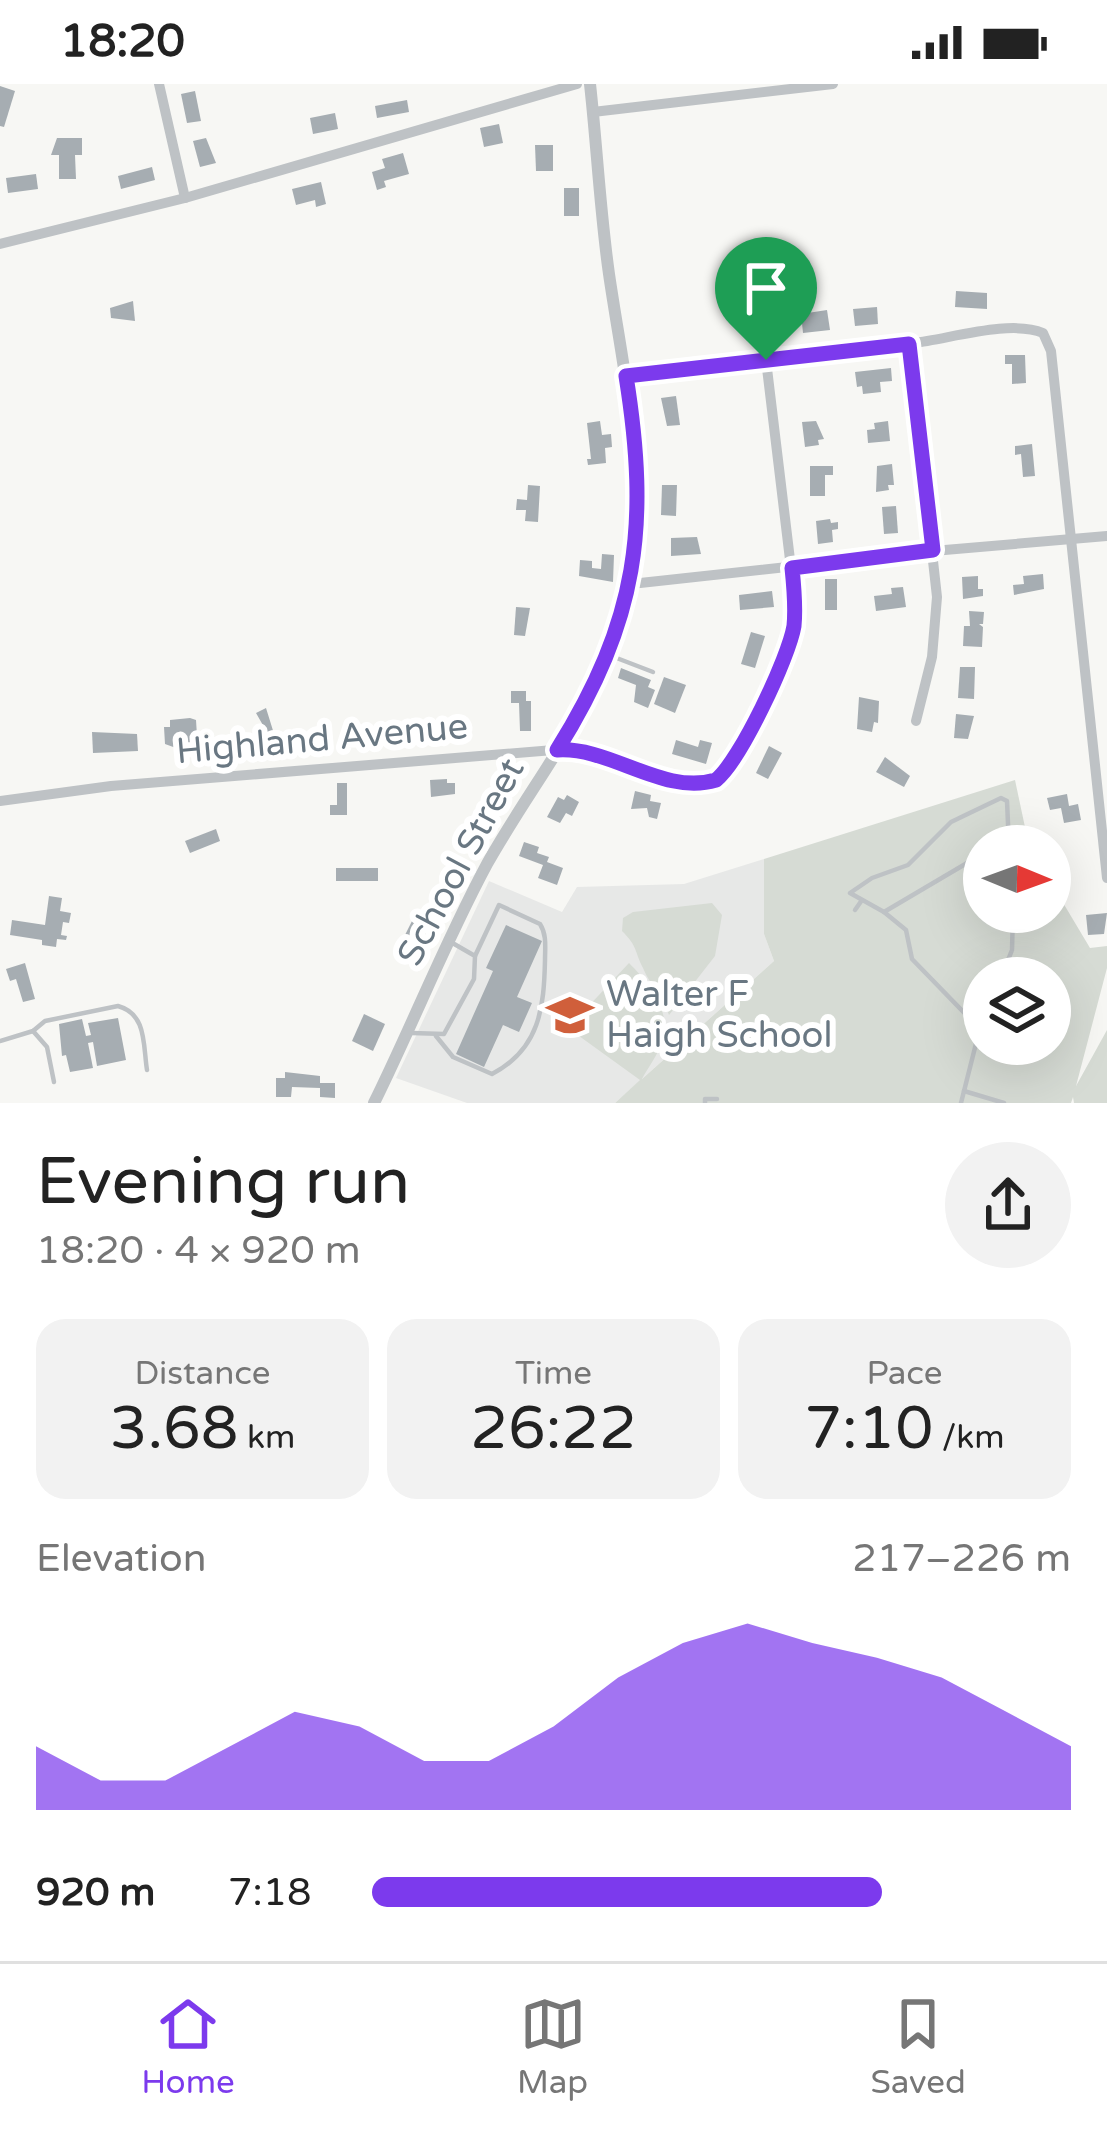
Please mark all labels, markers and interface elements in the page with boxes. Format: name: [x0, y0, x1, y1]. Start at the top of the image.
text: 18:20: [60, 15, 185, 69]
pin: [715, 237, 817, 360]
icon: arrive: [733, 255, 799, 321]
street label: Highland Avenue: [174, 705, 470, 773]
street label: School Street: [388, 751, 534, 973]
north arrow: [963, 825, 1071, 933]
map controls: [963, 825, 1071, 1065]
button: layers: [963, 957, 1071, 1065]
place label: Walter F Haigh School: [606, 973, 832, 1057]
school or university icon: Walter F Haigh School: [545, 990, 595, 1040]
text: Evening run: [36, 1142, 410, 1222]
button: share: [945, 1142, 1071, 1268]
text: 18:20 · 4 × 920 m: [36, 1227, 361, 1274]
text: Distance: [135, 1354, 270, 1393]
text: Time: [515, 1354, 592, 1393]
text: Pace: [867, 1354, 943, 1393]
text: 3.68: [110, 1393, 238, 1465]
text: 26:22: [470, 1393, 637, 1465]
text: 7:10: [804, 1393, 933, 1465]
text: km: [238, 1418, 295, 1457]
text: /km: [933, 1418, 1005, 1457]
text: Elevation: [36, 1535, 206, 1582]
text: 217–226 m: [852, 1535, 1071, 1582]
text: 920 m: [36, 1869, 155, 1916]
text: 7:18: [228, 1869, 312, 1916]
tab: Home: [141, 1991, 235, 2102]
tab: Map: [517, 1991, 588, 2102]
tab: Saved: [870, 1991, 966, 2102]

